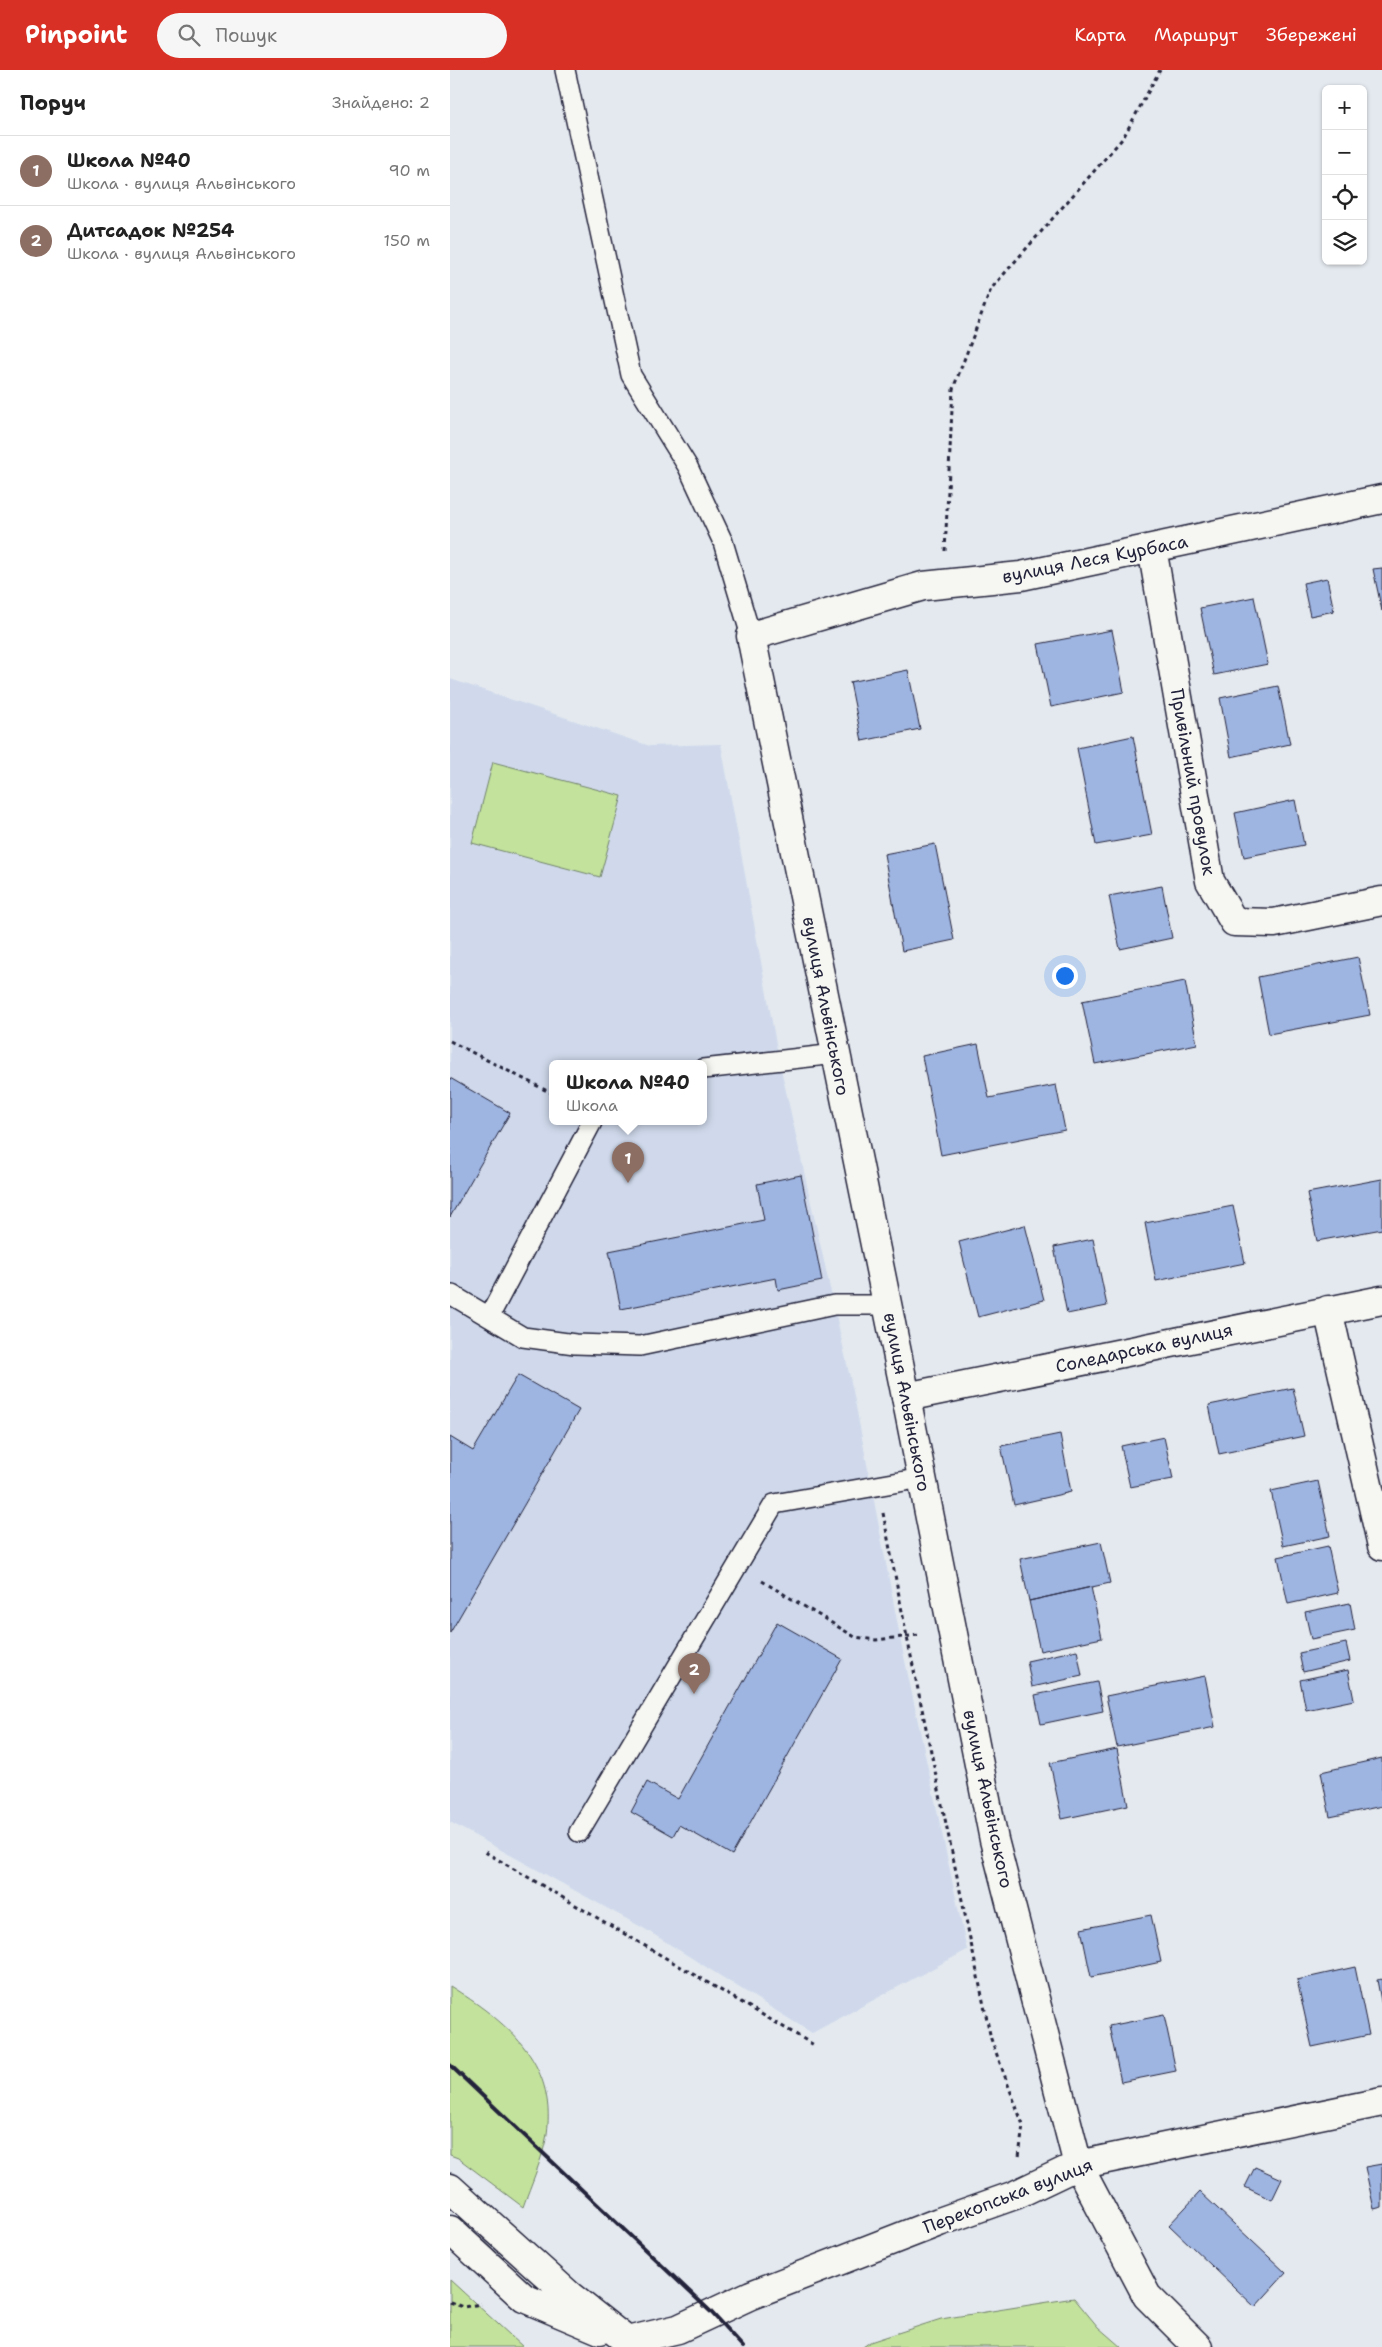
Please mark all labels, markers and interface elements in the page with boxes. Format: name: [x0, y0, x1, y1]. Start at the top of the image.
search box: [157, 13, 507, 58]
text: Pinpoint: [25, 19, 127, 51]
icon: search: [175, 21, 203, 49]
text: Пошук: [215, 23, 277, 48]
text: Карта: [1074, 23, 1126, 47]
text: Маршрут: [1154, 23, 1238, 47]
text: Збережені: [1266, 23, 1357, 47]
map controls: [1322, 85, 1367, 265]
button: +: [1322, 85, 1367, 130]
text: Поруч: [20, 89, 86, 117]
text: Знайдено: 2: [332, 92, 430, 113]
button: −: [1322, 130, 1367, 175]
text: Школа №40: [67, 148, 191, 173]
text: 1: [32, 160, 40, 181]
text: 90 m: [389, 160, 430, 181]
text: Школа · вулиця Альвінського: [67, 173, 296, 194]
button: locate: [1322, 175, 1367, 220]
text: Дитсадок №254: [67, 218, 234, 243]
button: layers: [1322, 220, 1367, 265]
text: 2: [30, 230, 42, 251]
text: 150 m: [383, 230, 430, 251]
text: Школа · вулиця Альвінського: [67, 243, 296, 264]
street label: вулиця Леся Курбаса: [1000, 529, 1190, 589]
street label: Привільний провулок: [1165, 687, 1221, 878]
street label: вулиця Альвінського: [797, 914, 855, 1098]
your location: [1052, 963, 1078, 989]
popup: [549, 1060, 707, 1125]
text: Школа №40: [566, 1070, 690, 1095]
text: Школа: [566, 1095, 618, 1116]
pin: 1: [612, 1142, 644, 1183]
street label: вулиця Альвінського: [878, 1310, 936, 1494]
street label: Соледарська вулиця: [1053, 1317, 1235, 1379]
pin: 2: [678, 1653, 710, 1694]
street label: вулиця Альвінського: [957, 1708, 1019, 1890]
street label: Перекопська вулиця: [920, 2153, 1096, 2239]

